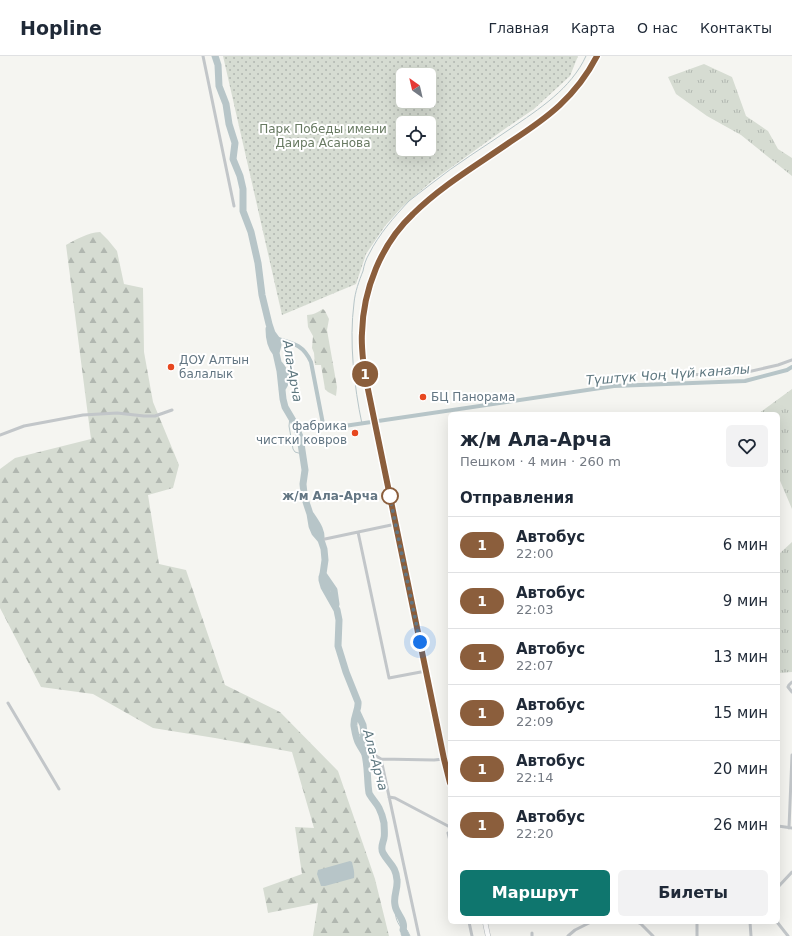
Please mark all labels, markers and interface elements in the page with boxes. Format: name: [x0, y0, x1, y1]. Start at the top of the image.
text: Hopline: [20, 17, 102, 39]
text: Главная: [488, 20, 549, 36]
text: Карта: [571, 20, 615, 36]
text: О нас: [637, 20, 678, 36]
text: Контакты: [700, 20, 772, 36]
north arrow: [396, 68, 436, 108]
map controls: [396, 68, 436, 156]
button: locate: [396, 116, 436, 156]
park label: Парк Победы имени Даира Асанова: [259, 122, 387, 150]
water label: Ала-Арча: [280, 338, 305, 403]
place label: ДОУ Алтын балалык: [179, 353, 249, 381]
line badge: 1: [352, 361, 378, 387]
water label: Түштүк Чоң Чүй каналы: [586, 361, 751, 388]
marker: ДОУ Алтын балалык: [166, 362, 176, 372]
text: 1: [360, 366, 370, 382]
place label: БЦ Панорама: [431, 390, 515, 404]
marker: БЦ Панорама: [418, 392, 428, 402]
place label: фабрика чистки ковров: [256, 419, 347, 447]
button: heart: [726, 425, 768, 467]
marker: фабрика чистки ковров: [350, 428, 360, 438]
text: ж/м Ала-Арча: [460, 428, 612, 450]
text: Пешком · 4 мин · 260 m: [460, 454, 621, 469]
marker: ж/м Ала-Арча: [381, 487, 399, 505]
place label: ж/м Ала-Арча: [282, 489, 378, 503]
text: Отправления: [460, 489, 574, 507]
text: Автобус: [516, 528, 585, 546]
text: 6 мин: [723, 536, 768, 554]
text: 1: [477, 537, 487, 553]
text: 22:00: [516, 546, 553, 561]
text: Автобус: [516, 584, 585, 602]
text: 9 мин: [723, 592, 768, 610]
text: 1: [477, 593, 487, 609]
text: 22:03: [516, 602, 553, 617]
your location: [410, 632, 430, 652]
text: Автобус: [516, 640, 585, 658]
text: 13 мин: [713, 648, 768, 666]
text: 1: [477, 649, 487, 665]
text: 22:07: [516, 658, 553, 673]
text: Автобус: [516, 696, 585, 714]
text: 15 мин: [713, 704, 768, 722]
text: 1: [477, 705, 487, 721]
text: 22:09: [516, 714, 553, 729]
water label: Ала-Арча: [360, 727, 391, 792]
text: Автобус: [516, 752, 585, 770]
text: 20 мин: [713, 760, 768, 778]
text: 1: [477, 761, 487, 777]
text: 22:14: [516, 770, 553, 785]
text: Автобус: [516, 808, 585, 826]
text: 26 мин: [713, 816, 768, 834]
text: 1: [477, 817, 487, 833]
text: 22:20: [516, 826, 553, 841]
button: Маршрут: [460, 870, 610, 916]
button: Билеты: [618, 870, 768, 916]

